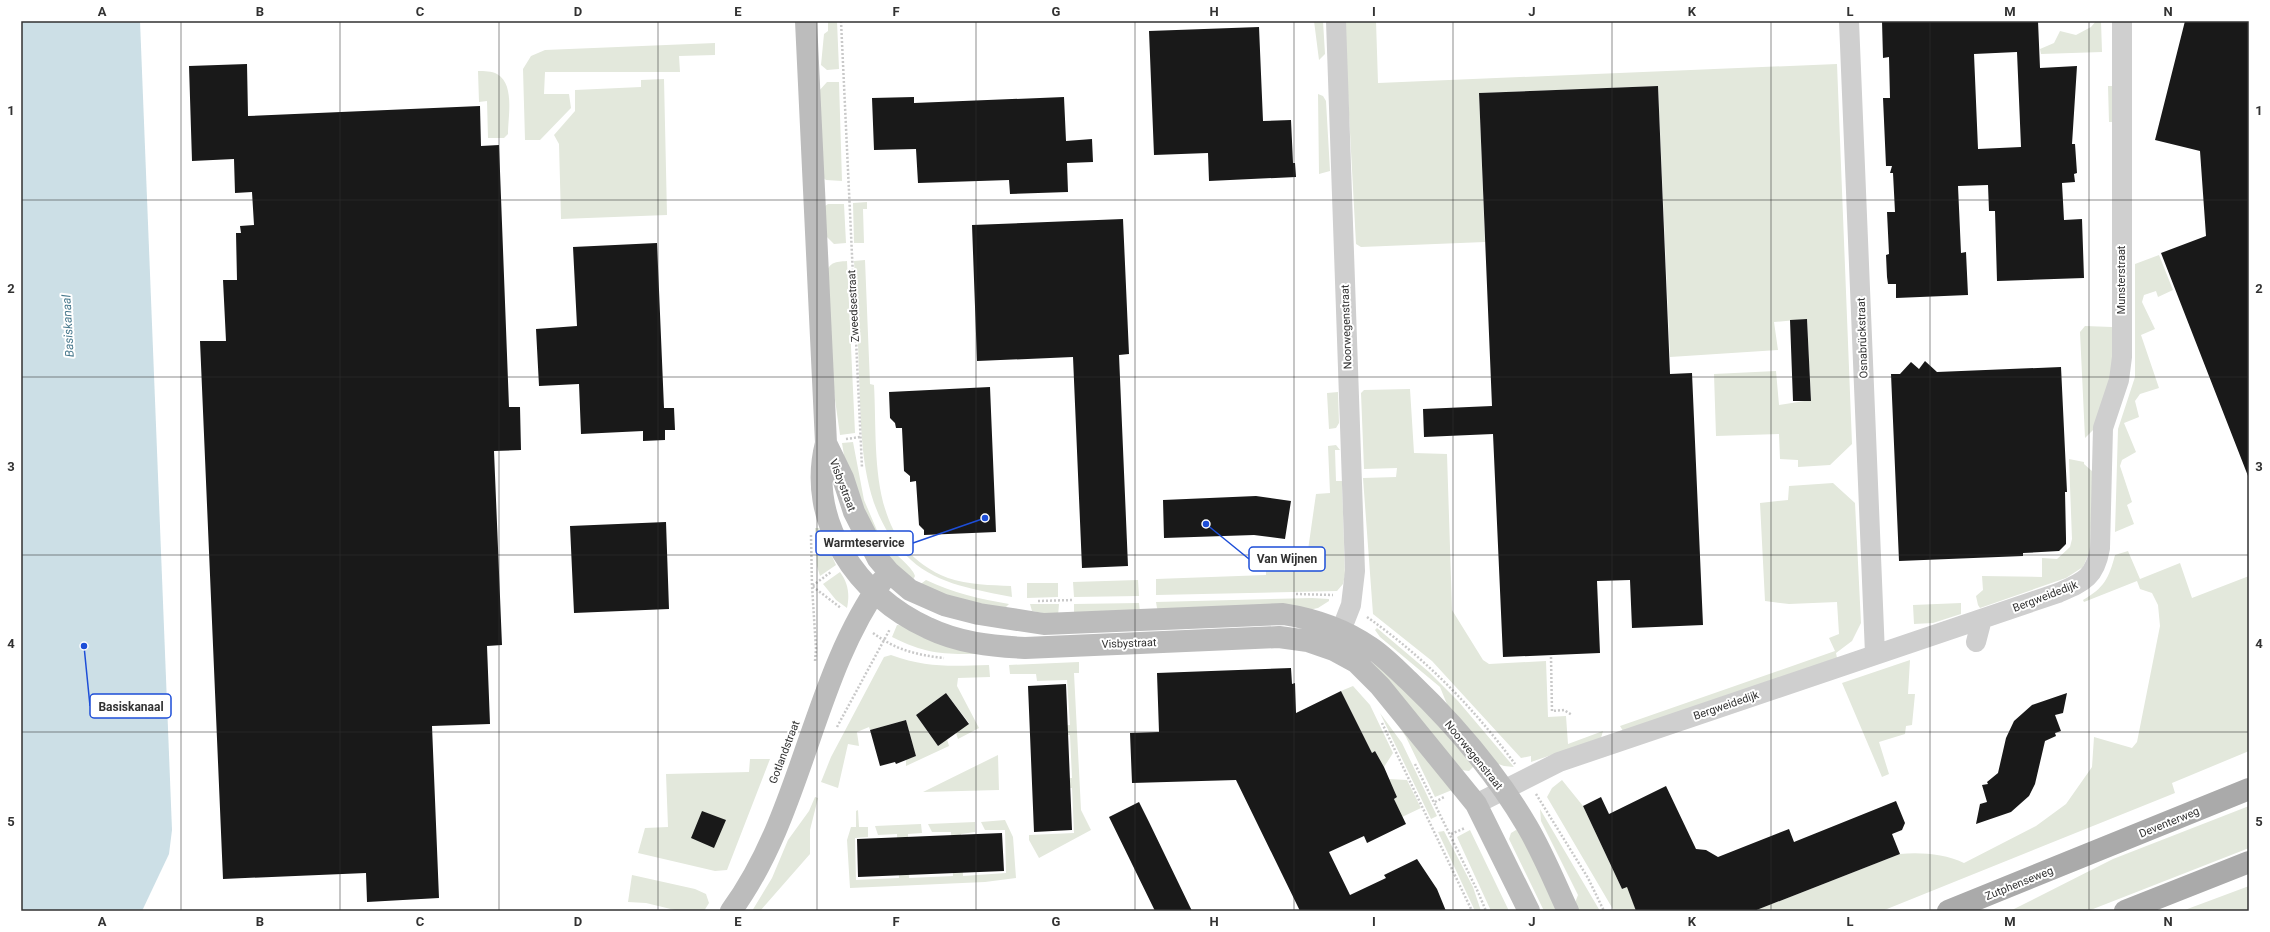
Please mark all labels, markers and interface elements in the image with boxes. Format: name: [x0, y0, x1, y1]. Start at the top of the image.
text: A: [98, 4, 107, 19]
text: B: [256, 4, 264, 19]
text: C: [416, 4, 425, 19]
text: D: [574, 4, 582, 19]
text: E: [734, 4, 742, 19]
text: F: [892, 4, 900, 19]
text: G: [1052, 4, 1061, 19]
text: H: [1209, 4, 1219, 19]
text: I: [1372, 4, 1376, 19]
text: J: [1528, 4, 1536, 19]
text: K: [1688, 4, 1697, 19]
text: L: [1846, 4, 1854, 19]
text: M: [2004, 4, 2016, 19]
text: N: [2163, 4, 2173, 19]
text: 1: [7, 103, 15, 118]
text: 1: [2255, 103, 2263, 118]
street label: Munsterstraat: [2115, 245, 2128, 314]
street label: Zweedsestraat: [845, 269, 862, 342]
text: 2: [7, 281, 15, 296]
text: 2: [2255, 281, 2263, 296]
street label: Noorwegenstraat: [1339, 284, 1354, 370]
water label: Basiskanaal: [59, 294, 77, 358]
street label: Osnabrückstraat: [1855, 297, 1870, 379]
street label: Visbystraat: [827, 457, 859, 514]
text: 3: [7, 459, 15, 474]
text: 3: [2255, 459, 2263, 474]
callout: Warmteservice: [816, 531, 913, 555]
text: Warmteservice: [823, 536, 905, 550]
callout: Van Wijnen: [1249, 547, 1325, 571]
text: Van Wijnen: [1257, 552, 1317, 566]
street label: Bergweidedijk: [2011, 578, 2080, 615]
text: 4: [7, 636, 15, 651]
street label: Visbystraat: [1101, 636, 1157, 651]
text: 4: [2255, 636, 2263, 651]
street label: Bergweidedijk: [1692, 688, 1761, 723]
callout: Basiskanaal: [90, 694, 171, 718]
text: Basiskanaal: [98, 700, 164, 714]
street label: Gotlandstraat: [766, 718, 803, 786]
street label: Noorwegenstraat: [1442, 718, 1506, 793]
street label: Deventerweg: [2137, 805, 2201, 840]
text: 5: [7, 814, 15, 829]
text: 5: [2255, 814, 2263, 829]
street label: Zutphenseweg: [1983, 864, 2055, 903]
text: A: [98, 914, 107, 929]
text: B: [256, 914, 264, 929]
text: C: [416, 914, 425, 929]
text: D: [574, 914, 582, 929]
text: E: [734, 914, 742, 929]
text: F: [892, 914, 900, 929]
text: G: [1052, 914, 1061, 929]
text: H: [1209, 914, 1219, 929]
text: I: [1372, 914, 1376, 929]
text: J: [1528, 914, 1536, 929]
text: K: [1688, 914, 1697, 929]
text: L: [1846, 914, 1854, 929]
text: M: [2004, 914, 2016, 929]
text: N: [2163, 914, 2173, 929]

